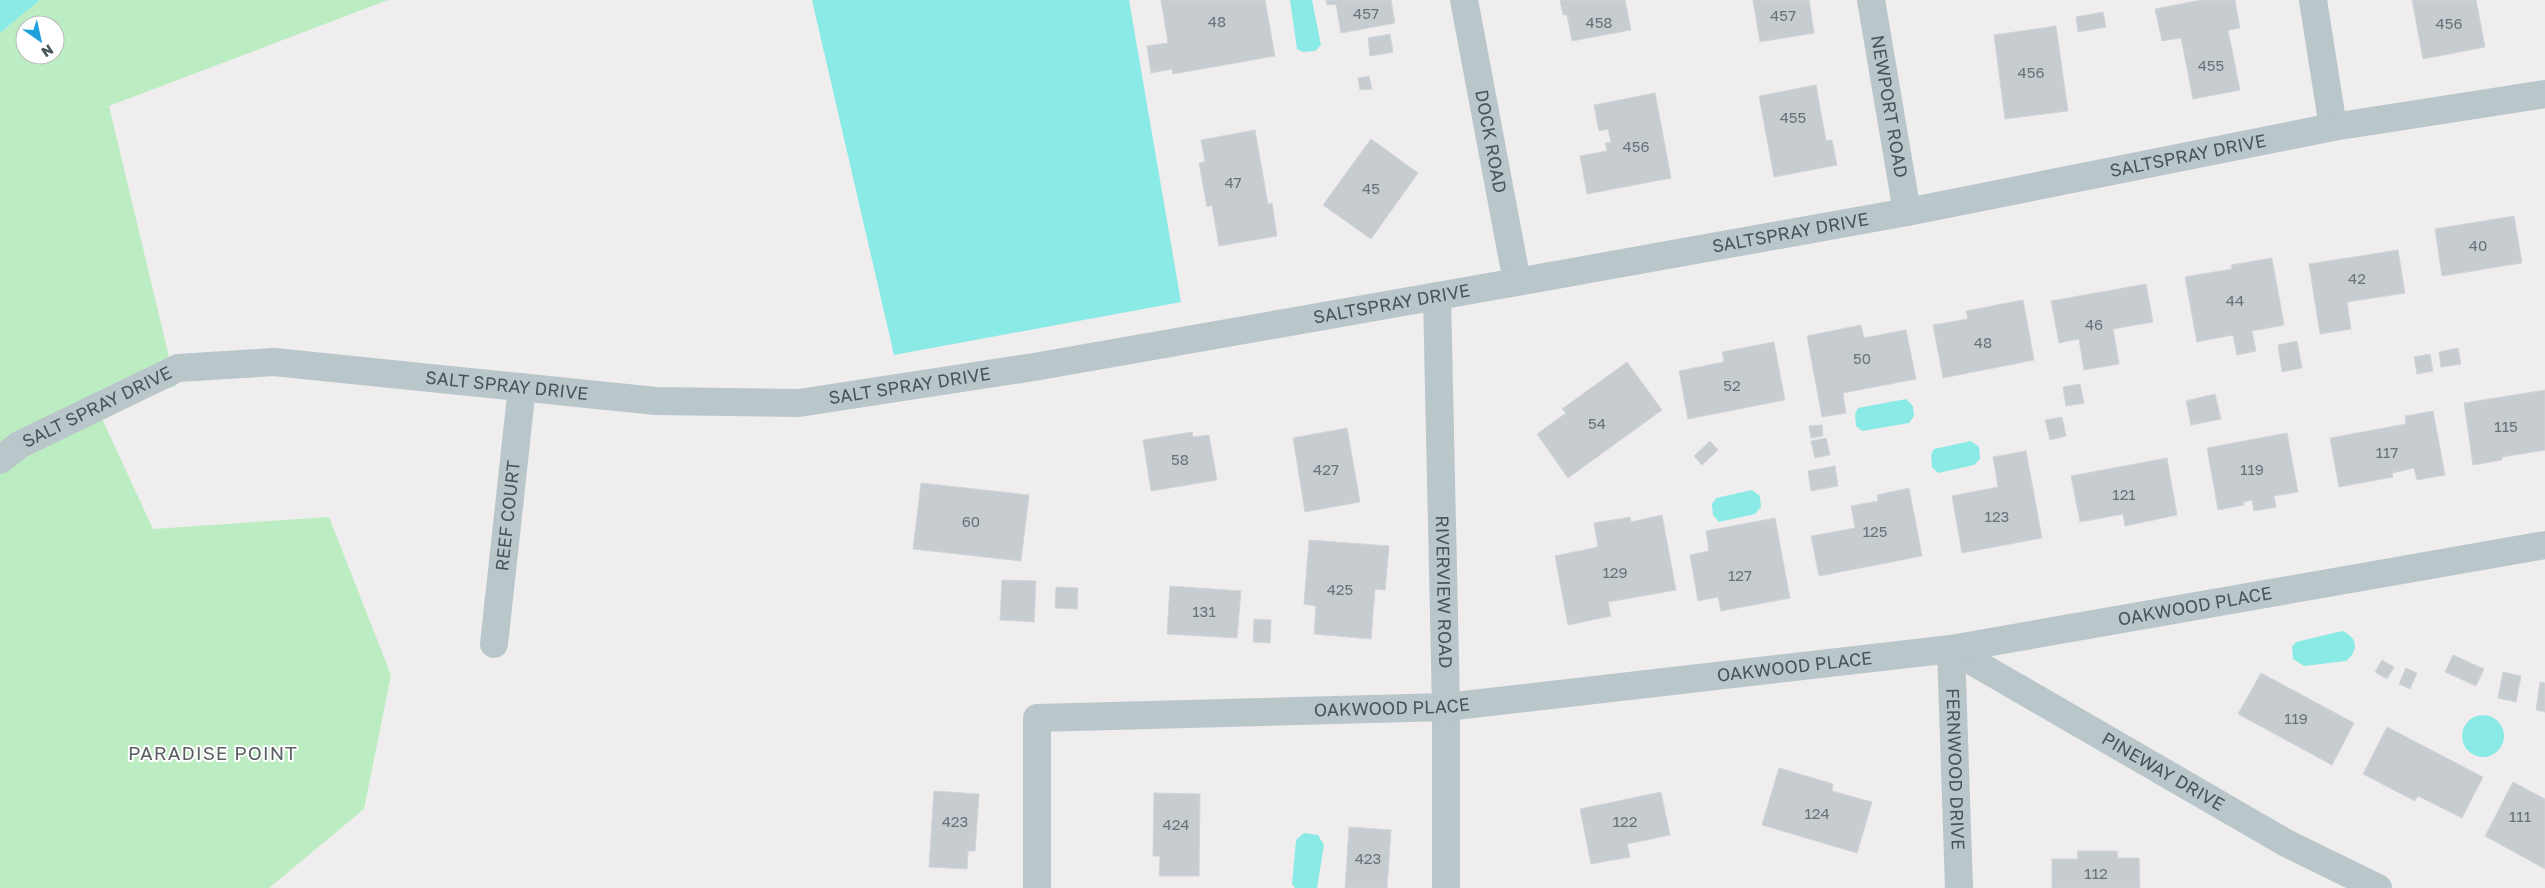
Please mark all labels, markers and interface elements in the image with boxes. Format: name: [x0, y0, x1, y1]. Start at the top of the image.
house number: 457: [1353, 4, 1379, 22]
house number: 457: [1770, 6, 1796, 24]
house number: 48: [1208, 12, 1226, 30]
house number: 458: [1585, 13, 1613, 31]
house number: 456: [2436, 14, 2462, 32]
north arrow: [15, 15, 65, 65]
street label: NEWPORT ROAD: [1867, 33, 1913, 179]
text: N: [38, 41, 57, 61]
house number: 455: [2198, 56, 2224, 74]
house number: 456: [2018, 63, 2044, 81]
street label: DOCK ROAD: [1471, 88, 1512, 195]
house number: 455: [1780, 108, 1806, 126]
street label: SALTSPRAY DRIVE: [2108, 129, 2268, 181]
house number: 456: [1623, 137, 1649, 155]
house number: 47: [1224, 173, 1242, 191]
house number: 45: [1362, 179, 1380, 197]
street label: SALTSPRAY DRIVE: [1710, 207, 1870, 257]
house number: 40: [2469, 236, 2487, 254]
house number: 42: [2348, 269, 2366, 287]
street label: SALTSPRAY DRIVE: [1311, 278, 1472, 328]
house number: 44: [2226, 291, 2244, 309]
house number: 46: [2085, 315, 2103, 333]
house number: 48: [1974, 333, 1992, 351]
house number: 50: [1853, 349, 1871, 367]
street label: SALT SPRAY DRIVE: [18, 361, 175, 452]
street label: SALT SPRAY DRIVE: [827, 362, 992, 408]
street label: SALT SPRAY DRIVE: [424, 366, 589, 404]
house number: 52: [1723, 376, 1741, 394]
house number: 54: [1588, 414, 1606, 432]
house number: 115: [2494, 417, 2518, 435]
house number: 117: [2376, 443, 2398, 461]
house number: 58: [1171, 450, 1189, 468]
street label: REEF COURT: [490, 459, 524, 572]
house number: 427: [1313, 460, 1339, 478]
house number: 119: [2240, 460, 2264, 478]
house number: 121: [2112, 485, 2136, 503]
house number: 123: [1985, 507, 2009, 525]
house number: 60: [962, 512, 980, 530]
street label: RIVERVIEW ROAD: [1432, 515, 1457, 669]
house number: 125: [1863, 522, 1887, 540]
house number: 129: [1602, 563, 1628, 581]
house number: 127: [1728, 566, 1752, 584]
house number: 425: [1327, 580, 1353, 598]
street label: OAKWOOD PLACE: [2116, 581, 2273, 630]
house number: 131: [1192, 602, 1216, 620]
street label: OAKWOOD PLACE: [1716, 646, 1873, 686]
street label: FERNWOOD DRIVE: [1942, 688, 1970, 850]
street label: OAKWOOD PLACE: [1314, 692, 1471, 721]
house number: 119: [2284, 709, 2308, 727]
street label: PINEWAY DRIVE: [2098, 727, 2229, 815]
district label: PARADISE POINT: [128, 741, 298, 764]
house number: 124: [1804, 804, 1830, 822]
house number: 111: [2509, 807, 2531, 825]
house number: 423: [942, 812, 968, 830]
house number: 122: [1613, 812, 1637, 830]
house number: 424: [1162, 815, 1190, 833]
house number: 423: [1355, 849, 1381, 867]
house number: 112: [2084, 864, 2108, 882]

